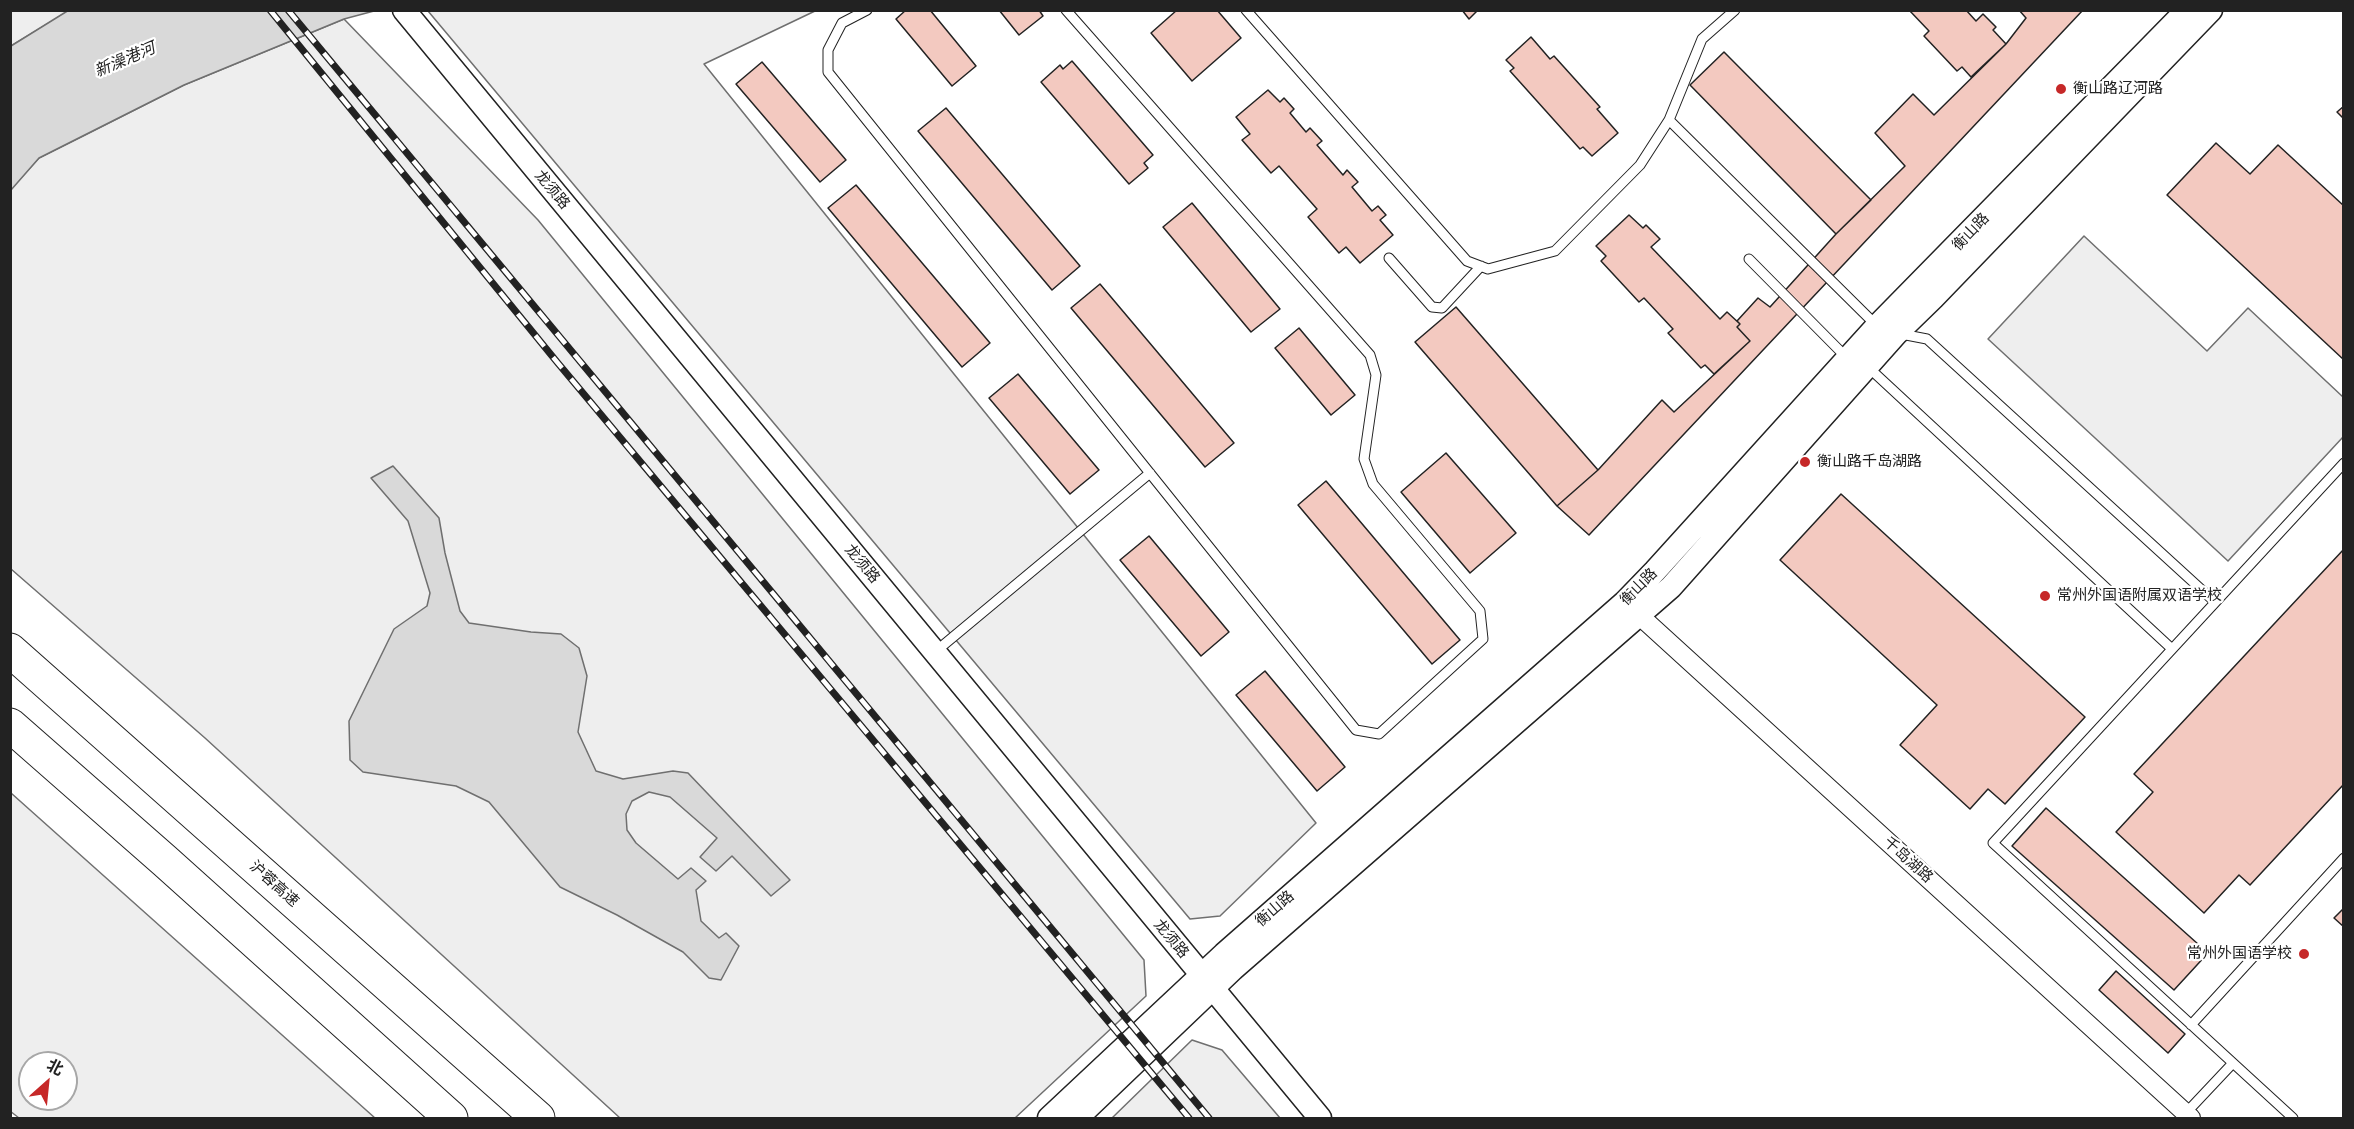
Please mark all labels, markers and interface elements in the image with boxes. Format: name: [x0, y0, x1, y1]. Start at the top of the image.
water label: 新澡港河: [92, 39, 158, 81]
place label: 衡山路辽河路: [2073, 80, 2163, 98]
marker: 衡山路辽河路: [2054, 82, 2068, 96]
street label: 龙须路: [531, 167, 573, 213]
street label: 衡山路: [1949, 210, 1993, 254]
place label: 衡山路千岛湖路: [1817, 453, 1922, 471]
marker: 衡山路千岛湖路: [1798, 455, 1812, 469]
street label: 龙须路: [841, 541, 883, 587]
street label: 衡山路: [1617, 565, 1661, 609]
place label: 常州外国语附属双语学校: [2057, 587, 2222, 605]
marker: 常州外国语附属双语学校: [2038, 589, 2052, 603]
street label: 千岛湖路: [1880, 833, 1936, 887]
street label: 沪蓉高速: [246, 857, 302, 911]
street label: 衡山路: [1252, 887, 1298, 931]
street label: 龙须路: [1150, 916, 1192, 962]
place label: 常州外国语学校: [2187, 945, 2292, 963]
marker: 常州外国语学校: [2297, 947, 2311, 961]
north arrow: [18, 1051, 78, 1111]
text: 北: [44, 1054, 67, 1079]

